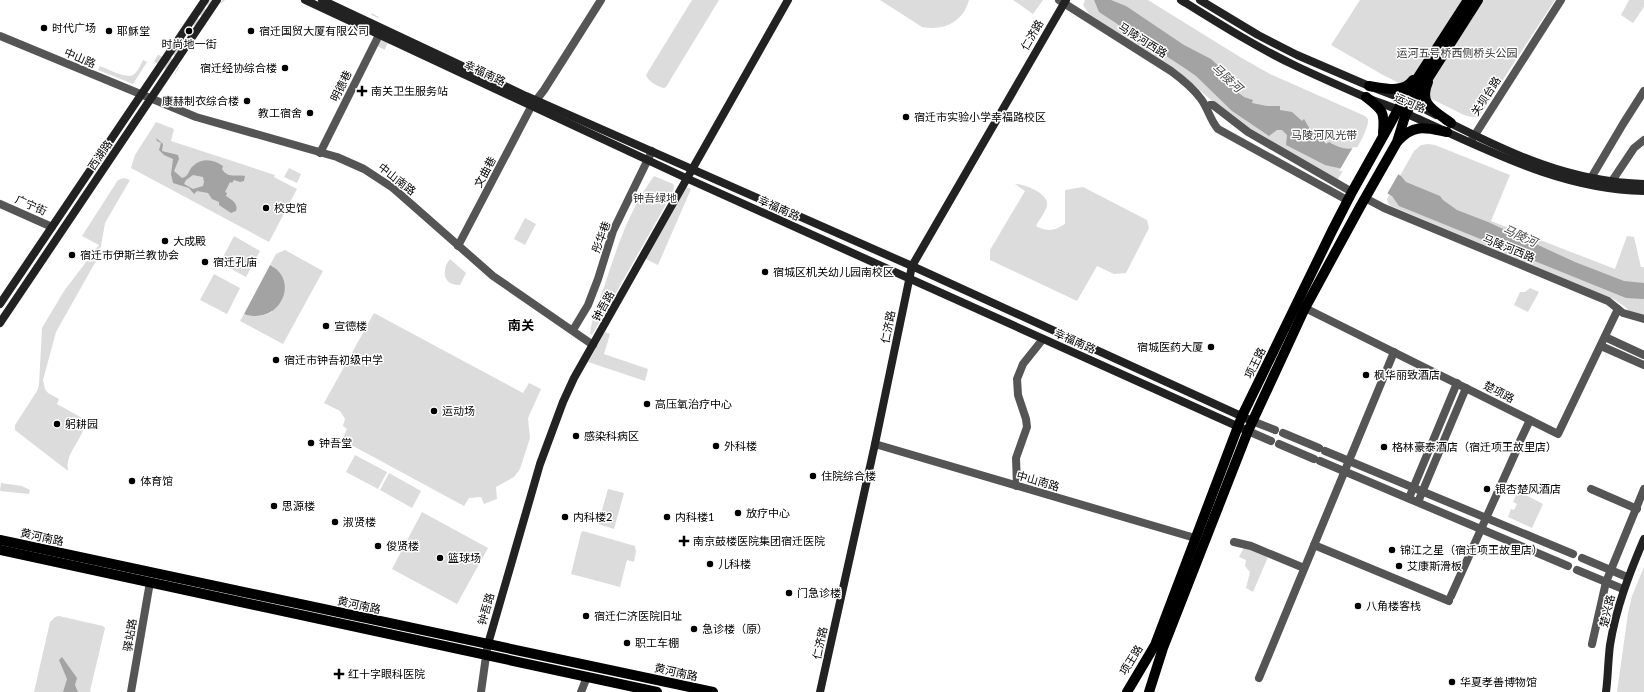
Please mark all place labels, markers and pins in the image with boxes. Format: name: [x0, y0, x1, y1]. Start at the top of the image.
place label: 时代广场: [52, 21, 96, 34]
marker: 时代广场: [39, 23, 49, 33]
place label: 耶稣堂: [117, 24, 150, 37]
place label: 宿迁国贸大厦有限公司: [259, 24, 369, 37]
marker: 耶稣堂: [104, 26, 114, 36]
marker: 时尚地一街: [184, 26, 194, 36]
marker: 宿迁国贸大厦有限公司: [246, 26, 256, 36]
place label: 时尚地一街: [162, 37, 217, 50]
place label: 宿迁经协综合楼: [200, 61, 277, 74]
marker: 宿迁经协综合楼: [280, 63, 290, 73]
place label: 南关卫生服务站: [371, 84, 448, 97]
marker: 南关卫生服务站: [356, 85, 368, 97]
place label: 康赫制衣综合楼: [162, 94, 239, 107]
marker: 康赫制衣综合楼: [242, 96, 252, 106]
place label: 教工宿舍: [258, 106, 302, 119]
marker: 教工宿舍: [305, 108, 315, 118]
place label: 宿迁市实验小学幸福路校区: [914, 110, 1046, 123]
marker: 宿迁市实验小学幸福路校区: [901, 112, 911, 122]
place label: 校史馆: [274, 201, 307, 214]
marker: 校史馆: [261, 203, 271, 213]
place label: 大成殿: [173, 234, 206, 247]
marker: 大成殿: [160, 236, 170, 246]
place label: 宿迁市伊斯兰教协会: [80, 248, 179, 261]
marker: 宿迁市伊斯兰教协会: [67, 250, 77, 260]
place label: 宿迁孔庙: [213, 255, 257, 268]
marker: 宿迁孔庙: [200, 257, 210, 267]
place label: 宿城区机关幼儿园南校区: [773, 265, 894, 278]
marker: 宿城区机关幼儿园南校区: [760, 267, 770, 277]
place label: 宣德楼: [334, 319, 367, 332]
marker: 宣德楼: [321, 321, 331, 331]
place label: 宿城医药大厦: [1137, 340, 1203, 353]
marker: 宿城医药大厦: [1206, 342, 1216, 352]
place label: 宿迁市钟吾初级中学: [284, 353, 383, 366]
marker: 宿迁市钟吾初级中学: [271, 355, 281, 365]
place label: 枫华丽致酒店: [1374, 368, 1440, 381]
marker: 枫华丽致酒店: [1361, 370, 1371, 380]
place label: 高压氧治疗中心: [655, 397, 732, 410]
marker: 高压氧治疗中心: [642, 399, 652, 409]
place label: 运动场: [442, 404, 475, 417]
marker: 运动场: [429, 406, 439, 416]
place label: 躬耕园: [65, 417, 98, 430]
marker: 躬耕园: [52, 419, 62, 429]
place label: 感染科病区: [584, 429, 639, 442]
marker: 感染科病区: [571, 431, 581, 441]
place label: 钟吾堂: [319, 436, 352, 449]
marker: 钟吾堂: [306, 438, 316, 448]
place label: 外科楼: [724, 439, 757, 452]
place label: 格林豪泰酒店（宿迁项王故里店）: [1392, 440, 1557, 453]
marker: 外科楼: [711, 441, 721, 451]
marker: 格林豪泰酒店（宿迁项王故里店）: [1379, 442, 1389, 452]
place label: 住院综合楼: [821, 469, 876, 482]
marker: 住院综合楼: [808, 471, 818, 481]
place label: 体育馆: [140, 474, 173, 487]
marker: 体育馆: [127, 476, 137, 486]
place label: 银杏楚风酒店: [1495, 482, 1561, 495]
marker: 银杏楚风酒店: [1482, 484, 1492, 494]
place label: 思源楼: [282, 499, 315, 512]
marker: 思源楼: [269, 501, 279, 511]
place label: 放疗中心: [746, 506, 790, 519]
marker: 放疗中心: [733, 508, 743, 518]
place label: 内科楼2: [573, 510, 612, 523]
place label: 内科楼1: [675, 510, 714, 523]
marker: 内科楼2: [560, 512, 570, 522]
marker: 内科楼1: [662, 512, 672, 522]
place label: 淑贤楼: [343, 515, 376, 528]
marker: 淑贤楼: [330, 517, 340, 527]
place label: 南京鼓楼医院集团宿迁医院: [693, 534, 825, 547]
marker: 南京鼓楼医院集团宿迁医院: [678, 535, 690, 547]
place label: 俊贤楼: [386, 539, 419, 552]
marker: 俊贤楼: [373, 541, 383, 551]
place label: 锦江之星（宿迁项王故里店）: [1400, 543, 1543, 556]
marker: 锦江之星（宿迁项王故里店）: [1387, 545, 1397, 555]
place label: 篮球场: [448, 551, 481, 564]
marker: 篮球场: [435, 553, 445, 563]
place label: 儿科楼: [718, 557, 751, 570]
marker: 儿科楼: [705, 559, 715, 569]
place label: 艾康斯滑板: [1407, 559, 1462, 572]
marker: 艾康斯滑板: [1394, 561, 1404, 571]
place label: 门急诊楼: [797, 586, 841, 599]
marker: 门急诊楼: [784, 588, 794, 598]
place label: 八角楼客栈: [1366, 599, 1421, 612]
marker: 八角楼客栈: [1353, 601, 1363, 611]
place label: 宿迁仁济医院旧址: [594, 609, 682, 622]
marker: 宿迁仁济医院旧址: [581, 611, 591, 621]
place label: 急诊楼（原）: [702, 622, 768, 635]
marker: 急诊楼（原）: [689, 624, 699, 634]
place label: 职工车棚: [635, 636, 679, 649]
marker: 职工车棚: [622, 638, 632, 648]
place label: 红十字眼科医院: [348, 667, 425, 680]
marker: 红十字眼科医院: [333, 668, 345, 680]
place label: 华夏孝善博物馆: [1460, 675, 1537, 688]
marker: 华夏孝善博物馆: [1447, 677, 1457, 687]

